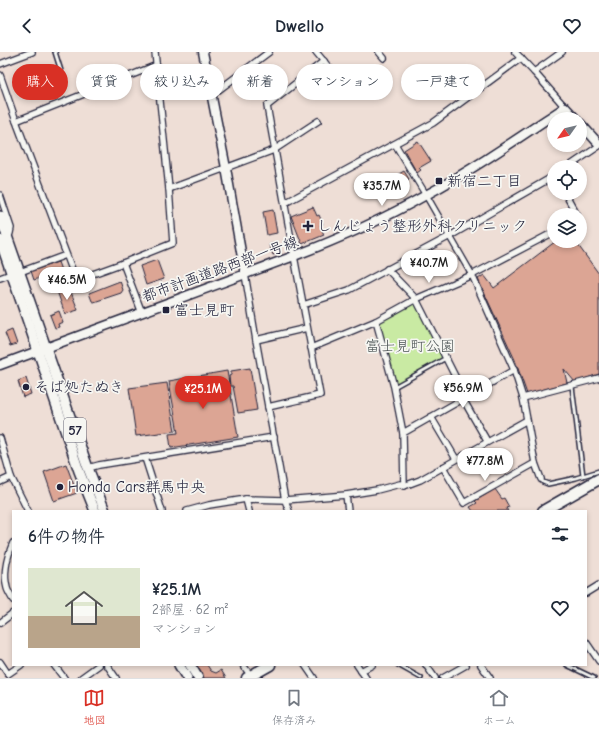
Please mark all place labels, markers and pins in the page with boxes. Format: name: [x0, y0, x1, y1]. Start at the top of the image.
place label: 新宿二丁目: [447, 172, 522, 190]
pin: ¥35.7M: [349, 173, 415, 207]
marker: 新宿二丁目: [434, 176, 444, 186]
place label: しんじょう整形外科クリニック: [317, 217, 527, 235]
marker: しんじょう整形外科クリニック: [302, 220, 314, 232]
pin: ¥40.7M: [396, 250, 462, 284]
pin: ¥46.5M: [34, 267, 100, 301]
place label: 富士見町: [174, 301, 235, 319]
marker: 富士見町: [161, 305, 171, 315]
pin: ¥56.9M: [430, 375, 496, 409]
pin: ¥25.1M: [170, 376, 236, 410]
place label: そば処たぬき: [34, 378, 124, 396]
marker: そば処たぬき: [21, 382, 31, 392]
pin: ¥77.8M: [452, 448, 518, 482]
place label: Honda Cars群馬中央: [68, 478, 205, 496]
marker: Honda Cars群馬中央: [55, 482, 65, 492]

